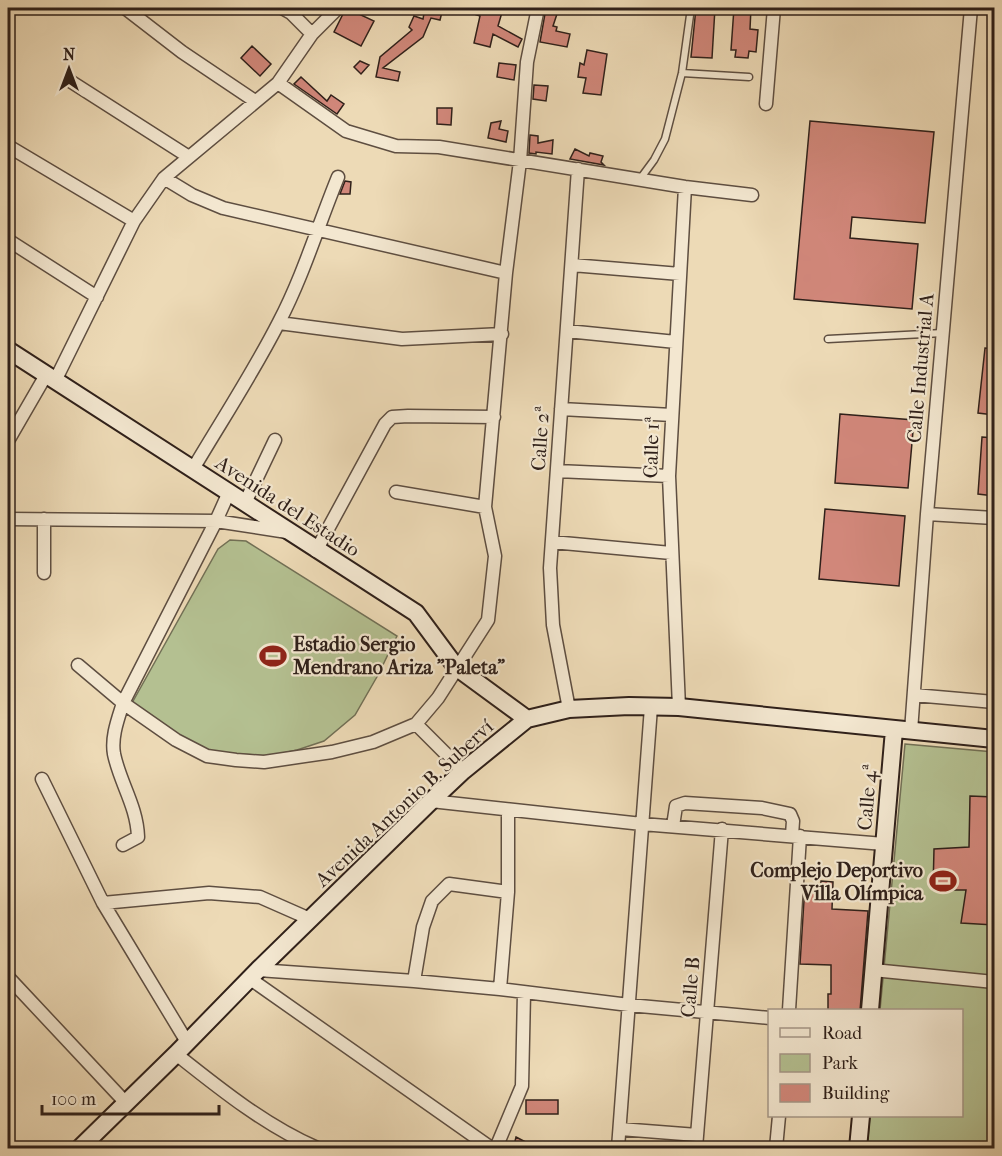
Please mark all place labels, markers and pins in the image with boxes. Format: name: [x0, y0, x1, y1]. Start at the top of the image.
place label: Estadio Sergio Mendrano Ariza "Paleta": [292, 633, 505, 679]
sports icon: Estadio Sergio Mendrano Ariza "Paleta": [258, 641, 288, 671]
place label: Complejo Deportivo Villa Olímpica: [750, 859, 924, 905]
sports icon: Complejo Deportivo Villa Olímpica: [928, 866, 958, 896]

